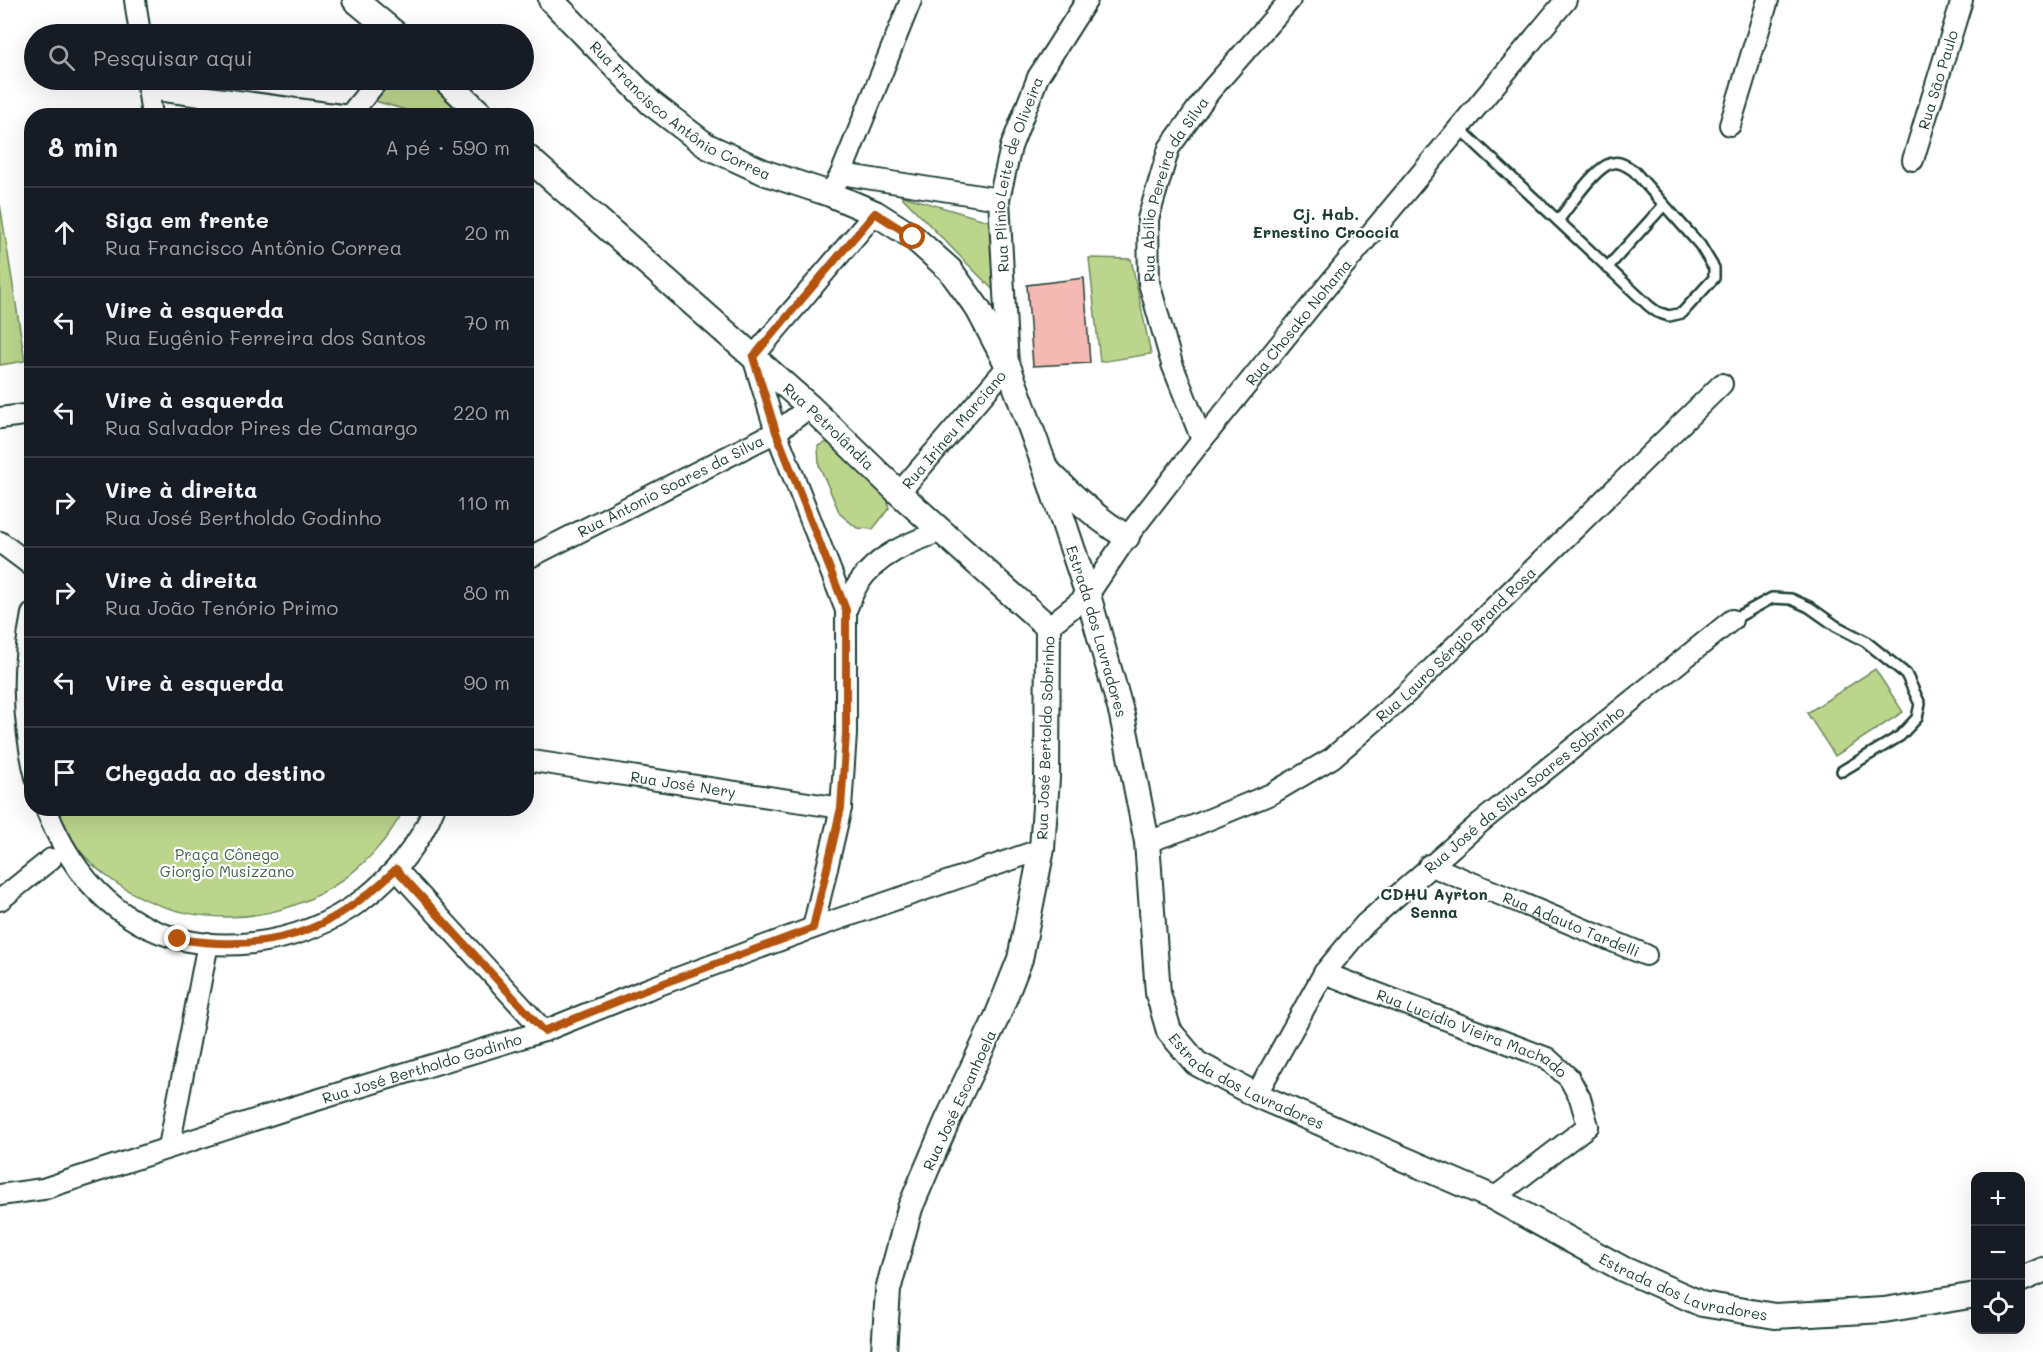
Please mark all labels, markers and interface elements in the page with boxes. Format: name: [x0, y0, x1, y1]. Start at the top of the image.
search box: [24, 24, 534, 90]
street label: Rua São Paulo: [1913, 27, 1962, 132]
street label: Rua Francisco Antônio Correa: [586, 36, 774, 184]
icon: search: [45, 41, 78, 74]
text: Pesquisar aqui: [93, 43, 253, 72]
street label: Rua Plínio Leite de Oliveira: [989, 74, 1047, 273]
street label: Rua Abílio Pereira da Silva: [1138, 93, 1213, 282]
text: 8 min: [48, 130, 118, 164]
text: A pé · 590 m: [385, 134, 510, 160]
district label: Cj. Hab. Ernestino Croccia: [1253, 203, 1400, 242]
text: Siga em frente: [105, 205, 269, 234]
icon: ahead: [48, 216, 81, 249]
text: 20 m: [464, 219, 510, 245]
route start: [899, 223, 925, 249]
text: Rua Francisco Antônio Correa: [105, 234, 402, 260]
street label: Rua Chosako Nohama: [1241, 254, 1356, 389]
text: Vire à esquerda: [105, 295, 284, 324]
icon: left: [48, 306, 81, 339]
text: 70 m: [464, 309, 510, 335]
text: Rua Eugênio Ferreira dos Santos: [105, 324, 426, 350]
street label: Rua Irineu Marciano: [897, 366, 1010, 493]
street label: Rua Petrolândia: [779, 378, 879, 474]
text: Vire à esquerda: [105, 385, 284, 414]
icon: left: [48, 396, 81, 429]
text: 220 m: [453, 399, 510, 425]
text: Rua Salvador Pires de Camargo: [105, 414, 417, 440]
street label: Rua Antonio Soares da Silva: [574, 430, 767, 541]
text: Vire à direita: [105, 475, 258, 504]
icon: right: [48, 486, 81, 519]
text: 110 m: [457, 489, 510, 515]
text: Rua José Bertholdo Godinho: [105, 504, 381, 530]
street label: Estrada dos Lavradores: [1062, 543, 1132, 719]
street label: Rua Lauro Sérgio Brand Rosa: [1371, 562, 1540, 726]
text: Vire à direita: [105, 565, 258, 594]
icon: right: [48, 576, 81, 609]
text: 80 m: [463, 579, 510, 605]
text: Rua João Tenório Primo: [105, 594, 338, 620]
street label: Rua José Bertoldo Sobrinho: [1031, 636, 1059, 840]
icon: left: [48, 666, 81, 699]
text: Vire à esquerda: [105, 668, 284, 697]
text: 90 m: [464, 669, 510, 695]
street label: Rua José da Silva Soares Sobrinho: [1420, 701, 1628, 878]
icon: arrive: [48, 756, 81, 789]
text: Chegada ao destino: [105, 758, 325, 787]
street label: Rua José Nery: [629, 766, 737, 802]
park label: Praça Cônego Giorgio Musizzano: [160, 844, 294, 881]
district label: CDHU Ayrton Senna: [1380, 883, 1488, 922]
street label: Rua Adauto Tardelli: [1500, 887, 1643, 961]
route end: [164, 925, 190, 951]
street label: Rua Lucídio Vieira Machado: [1374, 984, 1572, 1082]
street label: Rua José Escanhoela: [918, 1027, 1000, 1173]
street label: Rua José Bertholdo Godinho: [320, 1028, 524, 1108]
street label: Estrada dos Lavradores: [1165, 1028, 1327, 1133]
map controls: [1971, 1172, 2025, 1334]
button: +: [1971, 1172, 2025, 1226]
button: −: [1971, 1226, 2025, 1280]
street label: Estrada dos Lavradores: [1596, 1248, 1769, 1325]
button: locate: [1971, 1280, 2025, 1334]

